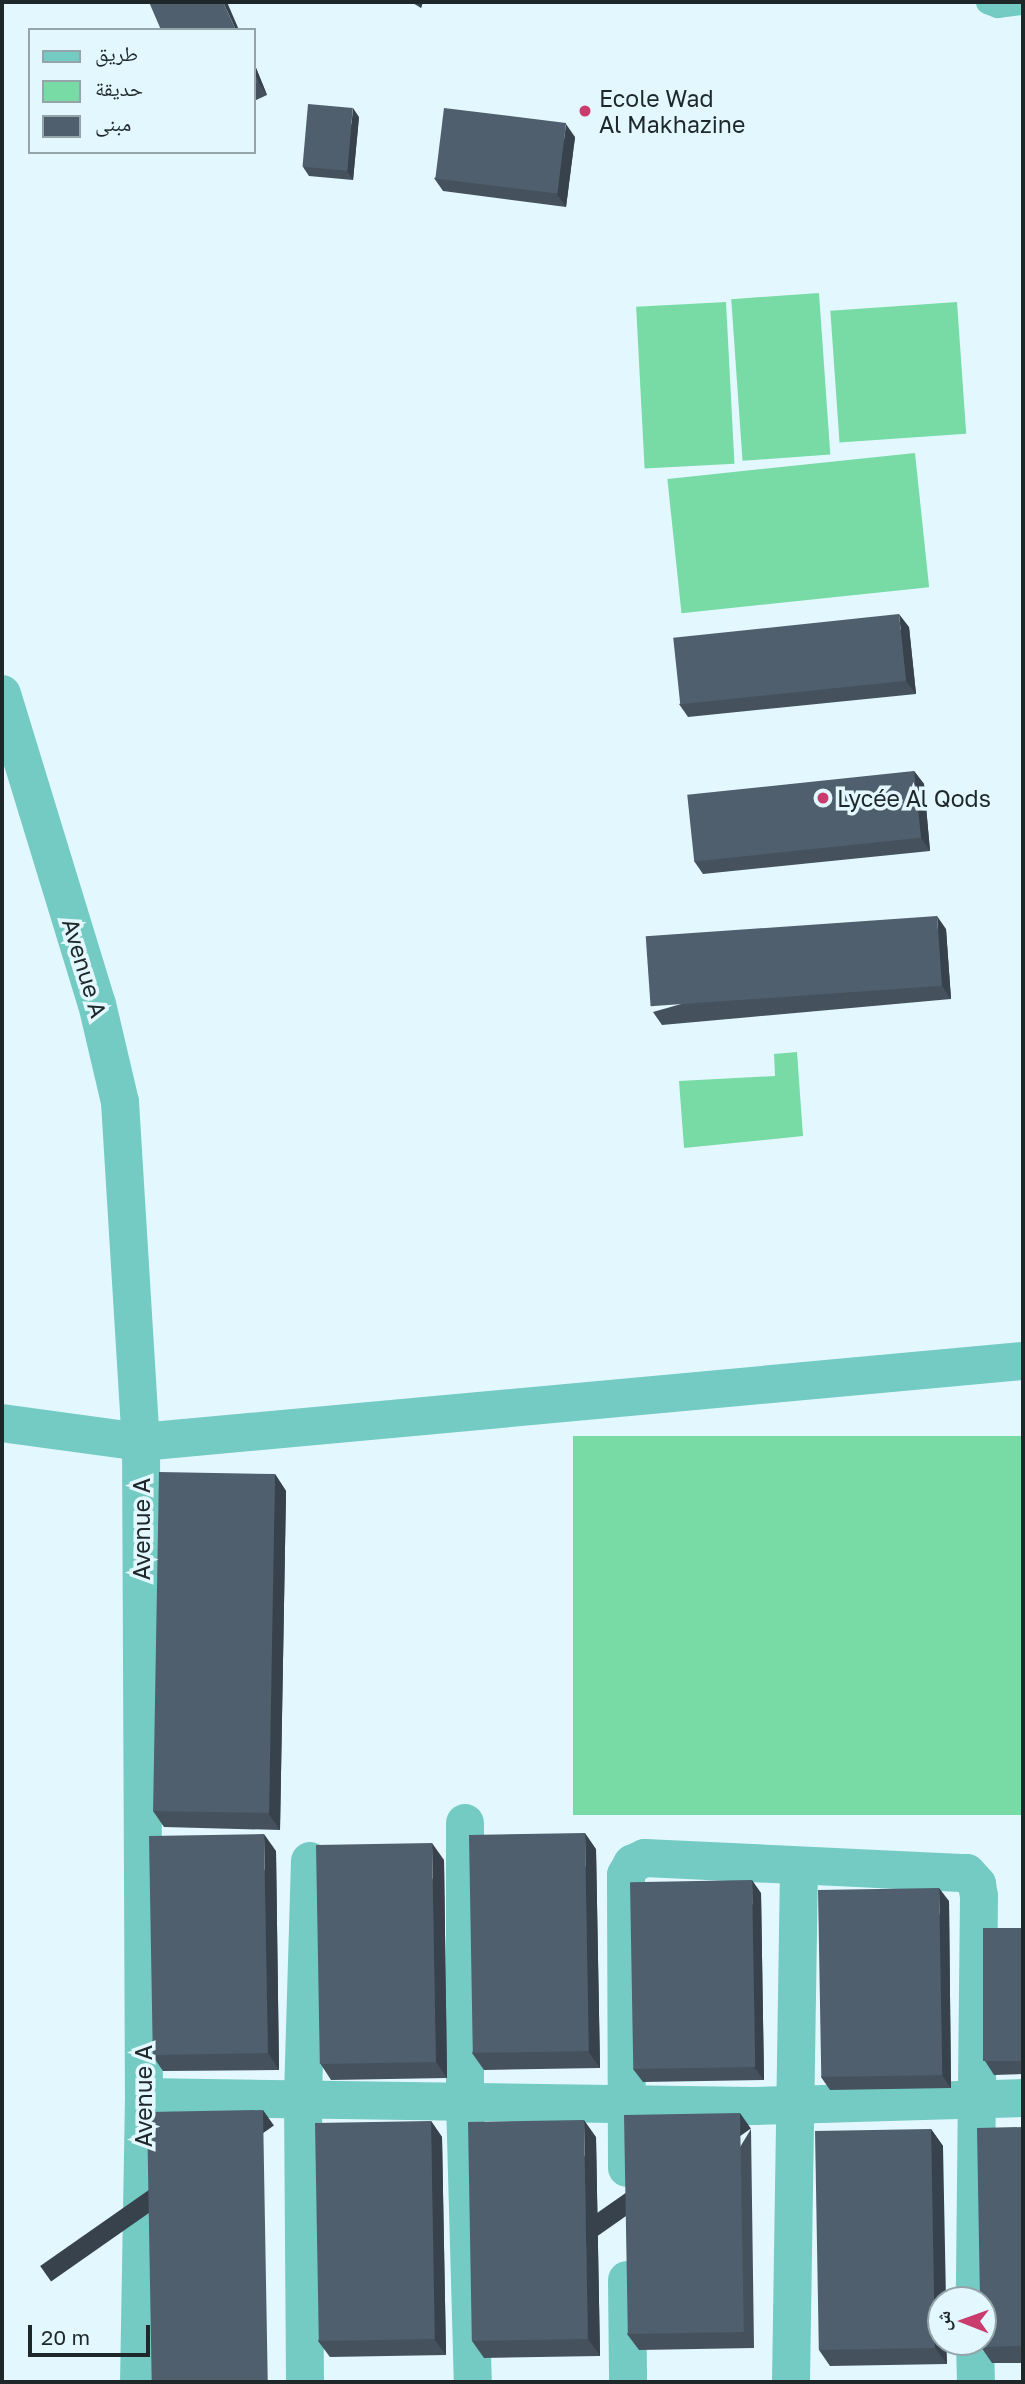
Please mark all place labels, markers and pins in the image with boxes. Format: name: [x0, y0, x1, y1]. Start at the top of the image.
place label: Ecole Wad Al Makhazine: [599, 84, 745, 138]
marker: Ecole Wad Al Makhazine: [577, 103, 593, 119]
place label: Lycée Al Qods: [837, 784, 991, 812]
marker: Lycée Al Qods: [815, 790, 831, 806]

